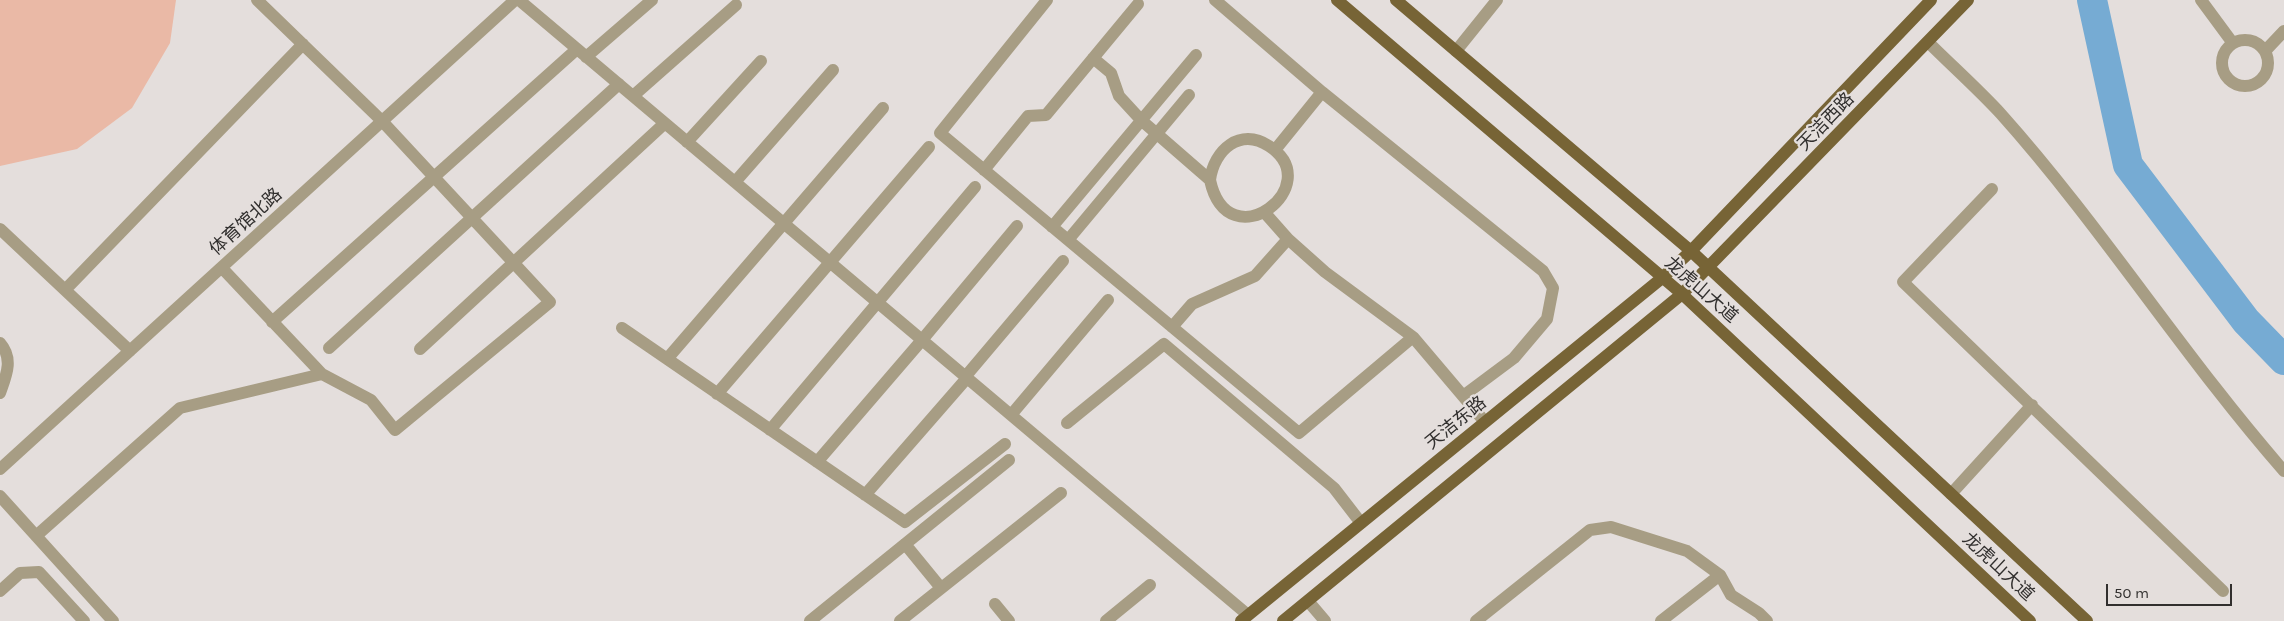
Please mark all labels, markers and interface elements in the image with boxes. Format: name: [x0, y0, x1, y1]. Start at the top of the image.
street label: 天洁西路: [1793, 89, 1859, 155]
street label: 体育馆北路: [205, 184, 287, 260]
street label: 龙虎山大道: [1660, 252, 1742, 328]
street label: 天洁东路: [1421, 392, 1491, 454]
street label: 龙虎山大道: [1958, 528, 2038, 606]
scale bar: [2109, 574, 2235, 606]
text: 50 m: [2114, 584, 2149, 602]

